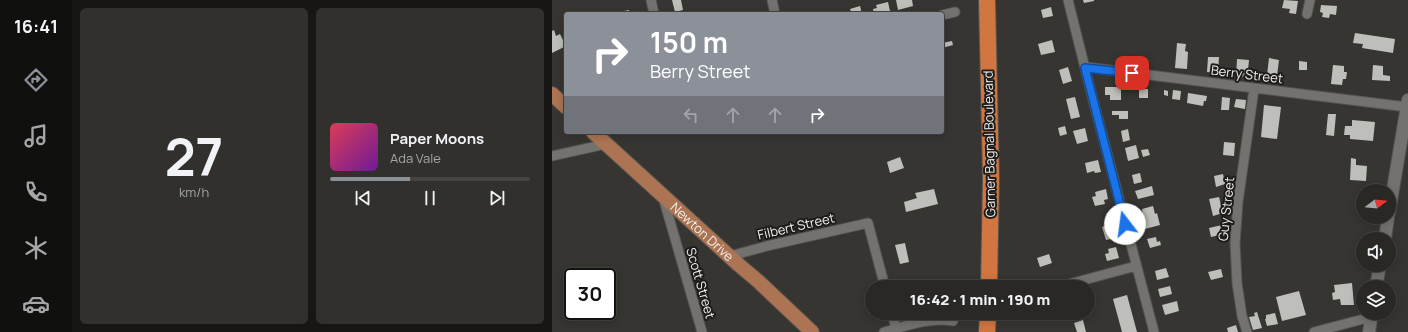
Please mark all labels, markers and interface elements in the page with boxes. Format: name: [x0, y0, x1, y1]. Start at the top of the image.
text: 16:41: [14, 14, 58, 38]
text: 150 m: [650, 23, 728, 61]
icon: right: [584, 28, 636, 80]
pin: [1115, 56, 1149, 90]
text: Berry Street: [650, 59, 750, 83]
street label: Berry Street: [1210, 61, 1284, 87]
icon: arrive: [1121, 62, 1143, 84]
icon: directions: [22, 66, 50, 94]
street label: Garner Bagnal Boulevard: [979, 71, 999, 217]
icon: left: [680, 104, 702, 126]
icon: ahead: [722, 104, 744, 126]
icon: ahead: [764, 104, 786, 126]
icon: right: [806, 104, 828, 126]
text: 27: [165, 121, 223, 192]
icon: music: [22, 122, 50, 150]
text: Paper Moons: [390, 128, 484, 149]
text: Ada Vale: [390, 149, 441, 167]
street label: Guy Street: [1214, 176, 1238, 242]
icon: phone: [22, 178, 50, 206]
text: km/h: [179, 183, 209, 201]
north arrow: [1356, 184, 1396, 224]
map controls: [1356, 184, 1396, 320]
icon: previous: [352, 187, 374, 209]
icon: pause: [419, 187, 441, 209]
icon: next: [486, 187, 508, 209]
street label: Newton Drive: [667, 198, 738, 265]
position arrow: [1104, 203, 1146, 245]
street label: Filbert Street: [756, 208, 836, 244]
button: sound: [1356, 232, 1396, 272]
icon: climate: [22, 234, 50, 262]
street label: Scott Street: [682, 245, 720, 321]
speed limit sign: 30: [564, 268, 616, 320]
button: layers: [1356, 280, 1396, 320]
text: 16:42 · 1 min · 190 m: [910, 289, 1050, 310]
icon: car: [22, 290, 50, 318]

